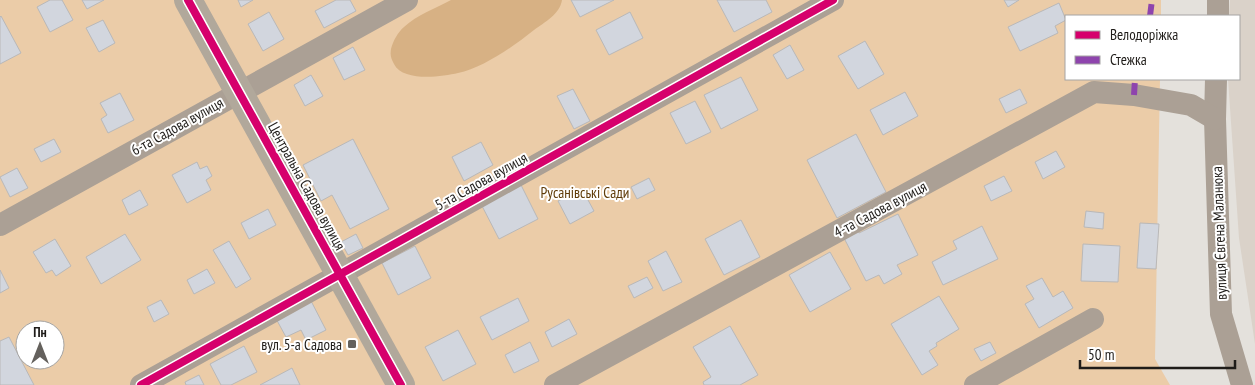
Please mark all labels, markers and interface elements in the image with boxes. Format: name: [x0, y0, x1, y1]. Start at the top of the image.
legend: [1065, 15, 1240, 80]
text: Велодоріжка: [1110, 25, 1178, 44]
text: Стежка: [1110, 50, 1147, 69]
street label: 6-та Садова вулиця: [128, 93, 227, 159]
street label: Центральна Садова вулиця: [264, 119, 350, 253]
street label: 5-та Садова вулиця: [432, 148, 531, 214]
street label: вулиця Євгена Маланюка: [1207, 166, 1231, 300]
street label: 4-та Садова вулиця: [830, 176, 930, 241]
park label: Русанівські Сади: [541, 183, 629, 202]
north arrow: [15, 320, 65, 370]
text: Пн: [33, 323, 47, 341]
place label: вул. 5-а Садова: [261, 335, 342, 354]
marker: вул. 5-а Садова: [346, 338, 358, 350]
scale bar: [1080, 338, 1235, 370]
text: 50 m: [1088, 345, 1114, 364]

